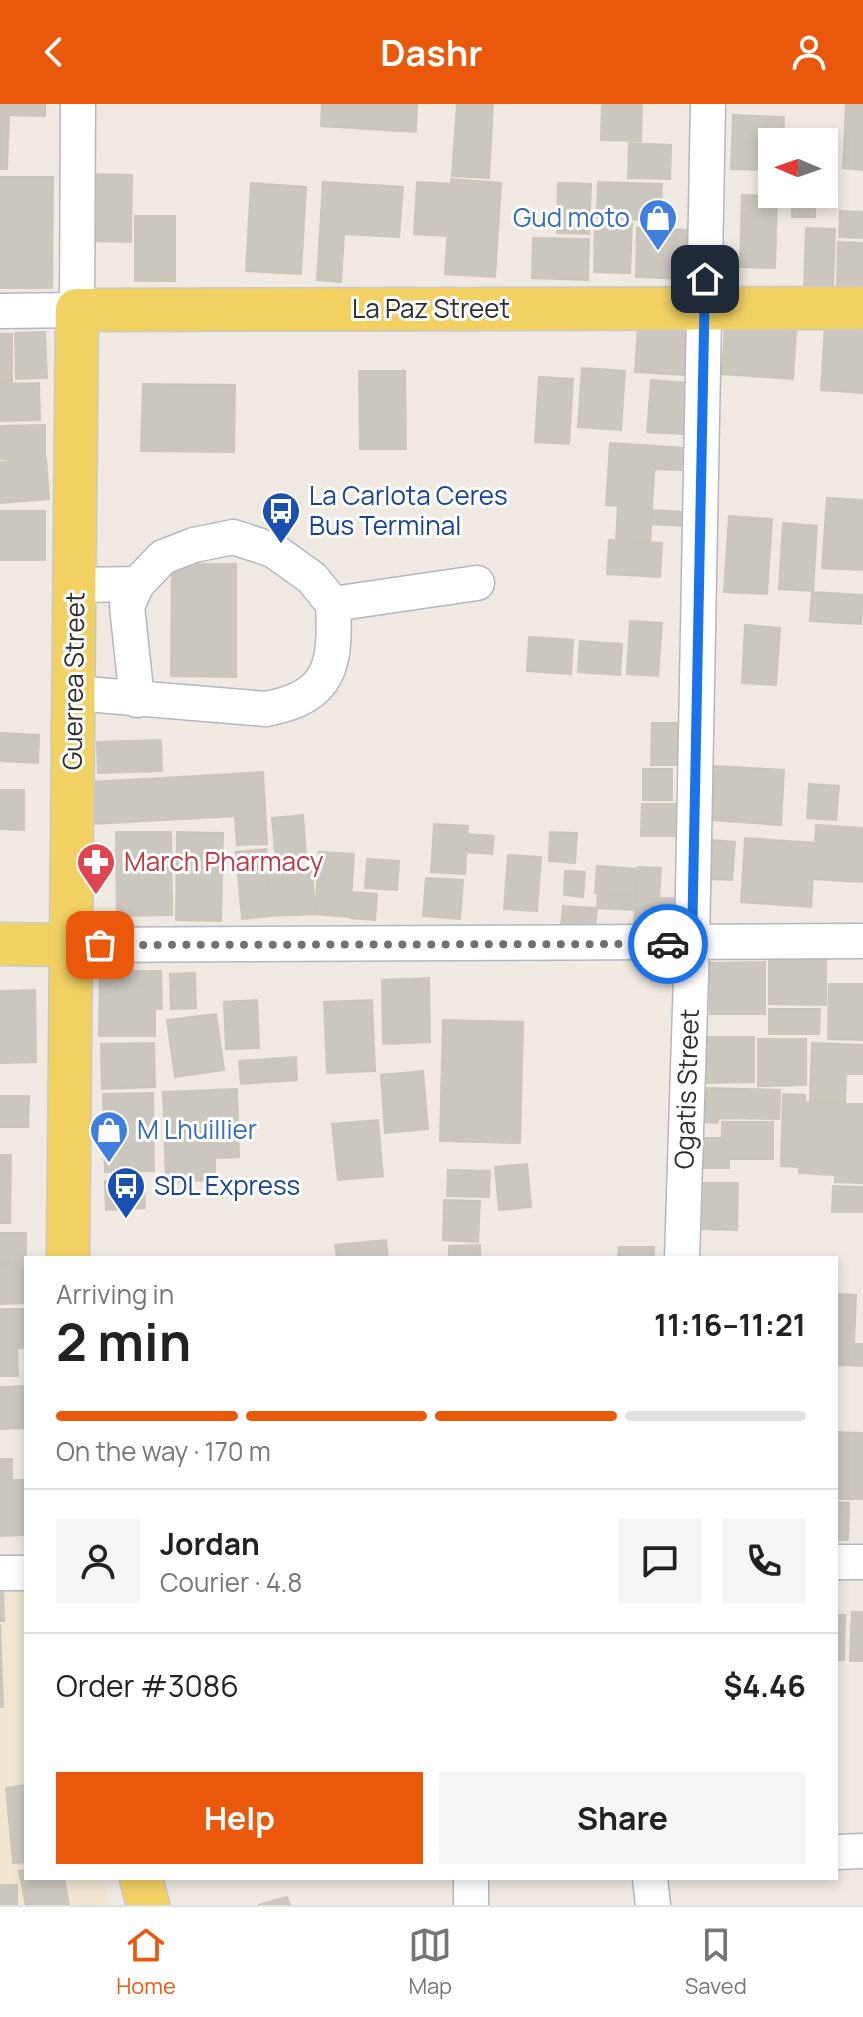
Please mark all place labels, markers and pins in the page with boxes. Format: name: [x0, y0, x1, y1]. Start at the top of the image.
shop icon: Gud moto: [637, 197, 679, 252]
place label: Gud moto: [513, 199, 630, 235]
pin: [671, 245, 739, 313]
place label: La Carlota Ceres Bus Terminal: [309, 477, 508, 543]
bus stop icon: La Carlota Ceres Bus Terminal: [260, 490, 302, 545]
pharmacy icon: March Pharmacy: [75, 841, 117, 896]
place label: March Pharmacy: [124, 843, 324, 879]
pin: [66, 911, 134, 979]
shop icon: M Lhuillier: [88, 1109, 130, 1164]
place label: M Lhuillier: [137, 1111, 257, 1147]
bus stop icon: SDL Express: [105, 1165, 147, 1220]
place label: SDL Express: [154, 1167, 300, 1203]

